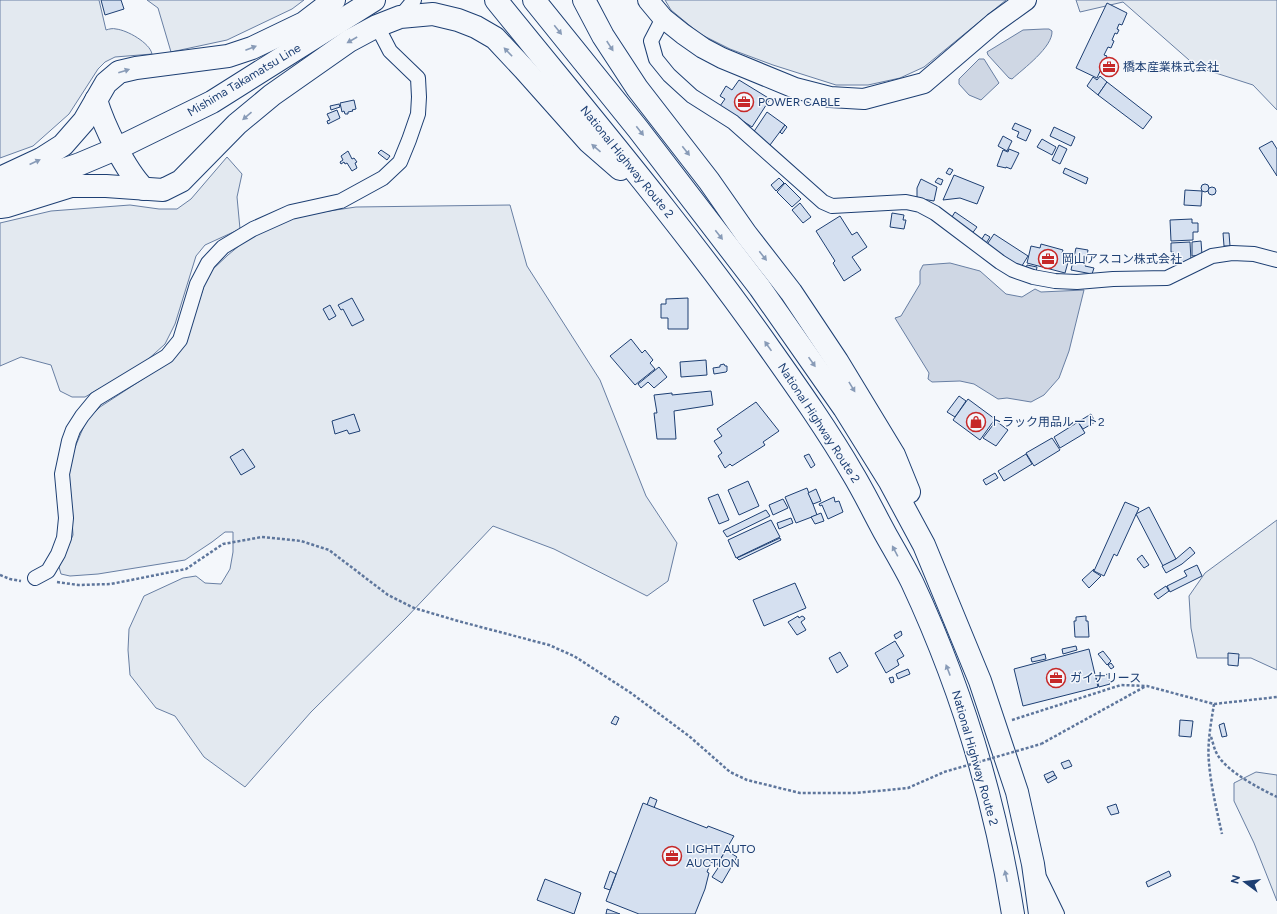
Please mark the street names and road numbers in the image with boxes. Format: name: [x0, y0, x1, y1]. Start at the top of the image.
street label: Mishima Takamatsu Line: [185, 40, 303, 119]
street label: National Highway Route 2: [577, 103, 677, 221]
street label: National Highway Route 2: [775, 360, 863, 486]
street label: National Highway Route 2: [949, 689, 1001, 827]

